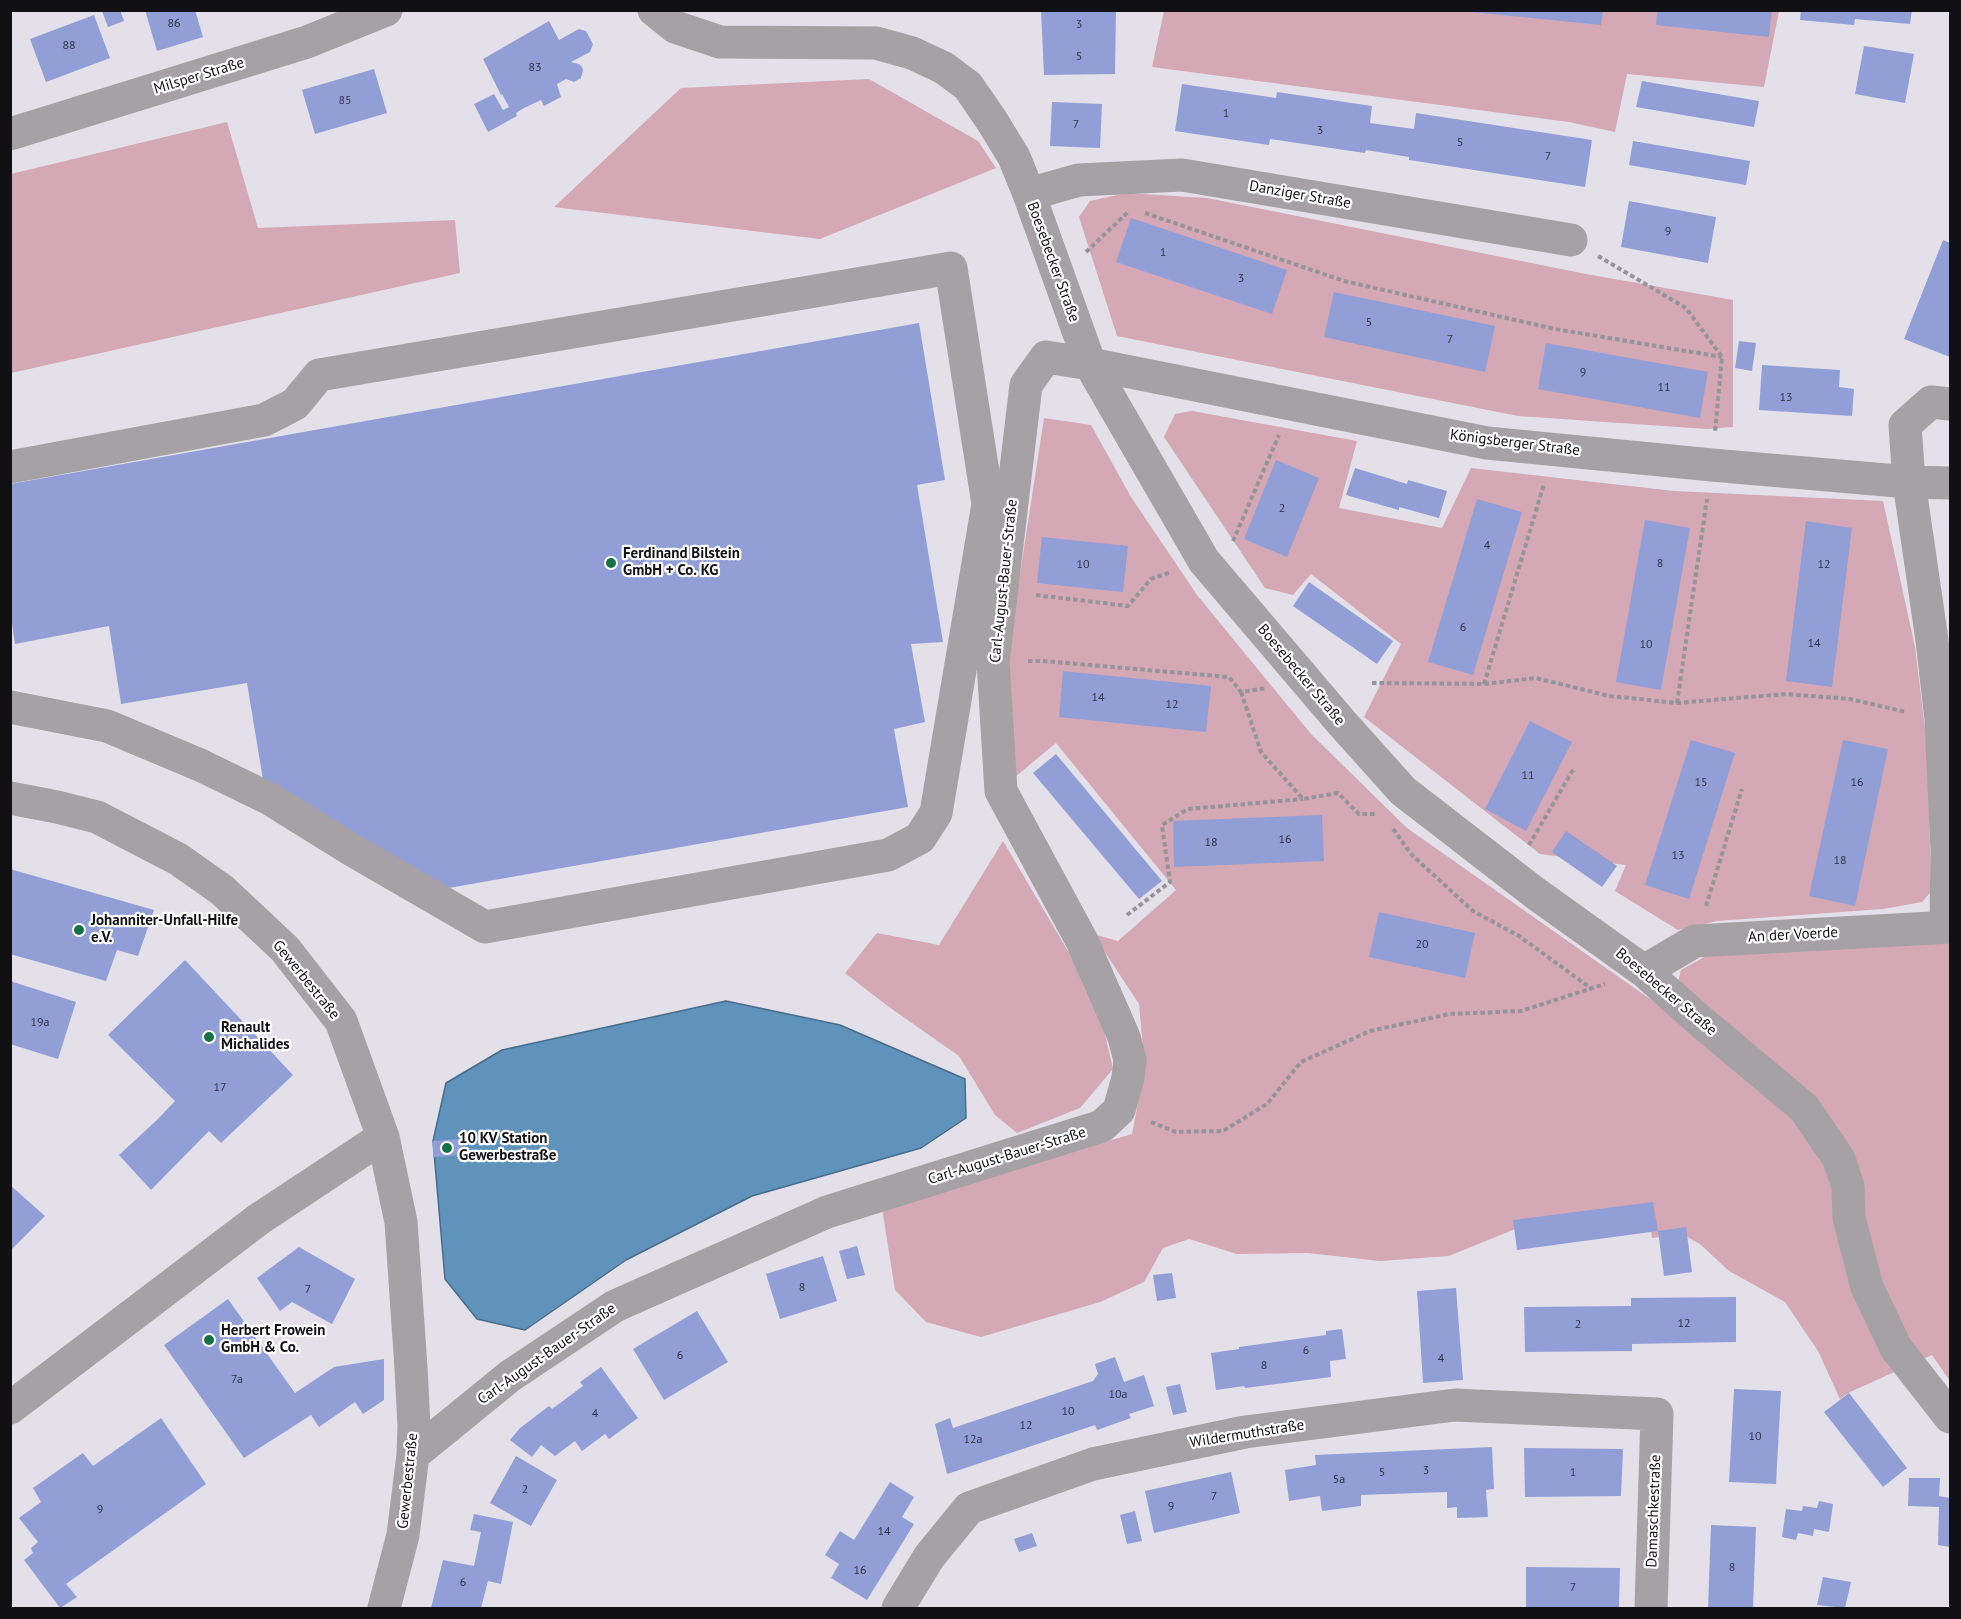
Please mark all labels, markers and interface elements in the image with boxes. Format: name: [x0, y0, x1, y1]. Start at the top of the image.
house number: 86: [167, 17, 181, 31]
house number: 3: [1076, 18, 1082, 32]
house number: 88: [62, 39, 76, 53]
house number: 5: [1076, 50, 1082, 64]
street label: Milsper Straße: [152, 54, 246, 98]
house number: 83: [528, 61, 542, 75]
house number: 85: [338, 94, 352, 108]
house number: 1: [1223, 107, 1229, 121]
house number: 7: [1073, 118, 1079, 132]
house number: 3: [1317, 124, 1323, 138]
house number: 5: [1457, 136, 1463, 150]
house number: 7: [1545, 150, 1551, 164]
street label: Danziger Straße: [1248, 177, 1352, 213]
street label: Boesebecker Straße: [1023, 199, 1083, 325]
house number: 9: [1665, 225, 1671, 239]
house number: 1: [1160, 246, 1166, 260]
house number: 3: [1238, 272, 1244, 286]
house number: 5: [1366, 316, 1372, 330]
house number: 7: [1447, 333, 1453, 347]
house number: 9: [1580, 366, 1586, 380]
house number: 11: [1657, 381, 1671, 395]
house number: 13: [1779, 391, 1793, 405]
street label: Königsberger Straße: [1449, 426, 1581, 460]
street label: Carl-August-Bauer-Straße: [986, 498, 1022, 664]
house number: 2: [1279, 502, 1285, 516]
house number: 4: [1484, 539, 1490, 553]
place label: Ferdinand Bilstein GmbH + Co. KG: [623, 545, 740, 580]
marker: Ferdinand Bilstein GmbH + Co. KG: [604, 556, 618, 570]
house number: 8: [1657, 557, 1663, 571]
house number: 10: [1076, 558, 1090, 572]
house number: 12: [1817, 558, 1831, 572]
street label: Boesebecker Straße: [1253, 621, 1349, 729]
house number: 6: [1460, 621, 1466, 635]
house number: 14: [1807, 637, 1821, 651]
house number: 10: [1639, 638, 1653, 652]
house number: 14: [1091, 691, 1105, 705]
house number: 12: [1165, 698, 1179, 712]
house number: 11: [1521, 769, 1535, 783]
house number: 15: [1694, 776, 1708, 790]
house number: 16: [1850, 776, 1864, 790]
house number: 16: [1278, 833, 1292, 847]
house number: 18: [1204, 836, 1218, 850]
house number: 13: [1671, 849, 1685, 863]
house number: 18: [1833, 854, 1847, 868]
place label: Johanniter-Unfall-Hilfe e.V.: [91, 912, 238, 947]
marker: Johanniter-Unfall-Hilfe e.V.: [72, 923, 86, 937]
street label: An der Voerde: [1748, 924, 1838, 946]
street label: Gewerbestraße: [269, 937, 343, 1023]
house number: 20: [1415, 938, 1429, 952]
street label: Boesebecker Straße: [1612, 944, 1720, 1040]
house number: 19a: [30, 1016, 50, 1030]
place label: Renault Michalides: [221, 1019, 290, 1054]
marker: Renault Michalides: [202, 1030, 216, 1044]
house number: 17: [213, 1081, 227, 1095]
street label: Carl-August-Bauer-Straße: [926, 1123, 1088, 1189]
place label: 10 KV Station Gewerbestraße: [459, 1130, 556, 1165]
marker: 10 KV Station Gewerbestraße: [440, 1141, 454, 1155]
house number: 8: [799, 1281, 805, 1295]
house number: 7: [305, 1283, 311, 1297]
street label: Carl-August-Bauer-Straße: [474, 1299, 620, 1409]
house number: 12: [1677, 1317, 1691, 1331]
house number: 2: [1575, 1318, 1581, 1332]
place label: Herbert Frowein GmbH & Co.: [221, 1322, 325, 1357]
marker: Herbert Frowein GmbH & Co.: [202, 1333, 216, 1347]
house number: 6: [1303, 1344, 1309, 1358]
house number: 6: [677, 1349, 683, 1363]
house number: 4: [1438, 1352, 1444, 1366]
house number: 8: [1261, 1359, 1267, 1373]
house number: 7a: [231, 1373, 243, 1387]
house number: 10a: [1108, 1388, 1128, 1402]
house number: 10: [1061, 1405, 1075, 1419]
house number: 4: [592, 1407, 598, 1421]
street label: Wildermuthstraße: [1189, 1416, 1305, 1452]
house number: 12: [1019, 1419, 1033, 1433]
house number: 10: [1748, 1430, 1762, 1444]
street label: Gewerbestraße: [394, 1432, 422, 1530]
house number: 12a: [963, 1433, 983, 1447]
street label: Damaschkestraße: [1643, 1454, 1665, 1568]
house number: 3: [1423, 1464, 1429, 1478]
house number: 5: [1379, 1466, 1385, 1480]
house number: 1: [1570, 1466, 1576, 1480]
house number: 5a: [1333, 1473, 1345, 1487]
house number: 2: [522, 1483, 528, 1497]
house number: 7: [1211, 1490, 1217, 1504]
house number: 9: [1168, 1500, 1174, 1514]
house number: 9: [97, 1503, 103, 1517]
house number: 14: [877, 1525, 891, 1539]
house number: 8: [1729, 1561, 1735, 1575]
house number: 16: [853, 1564, 867, 1578]
house number: 6: [460, 1576, 466, 1590]
house number: 7: [1570, 1581, 1576, 1595]

